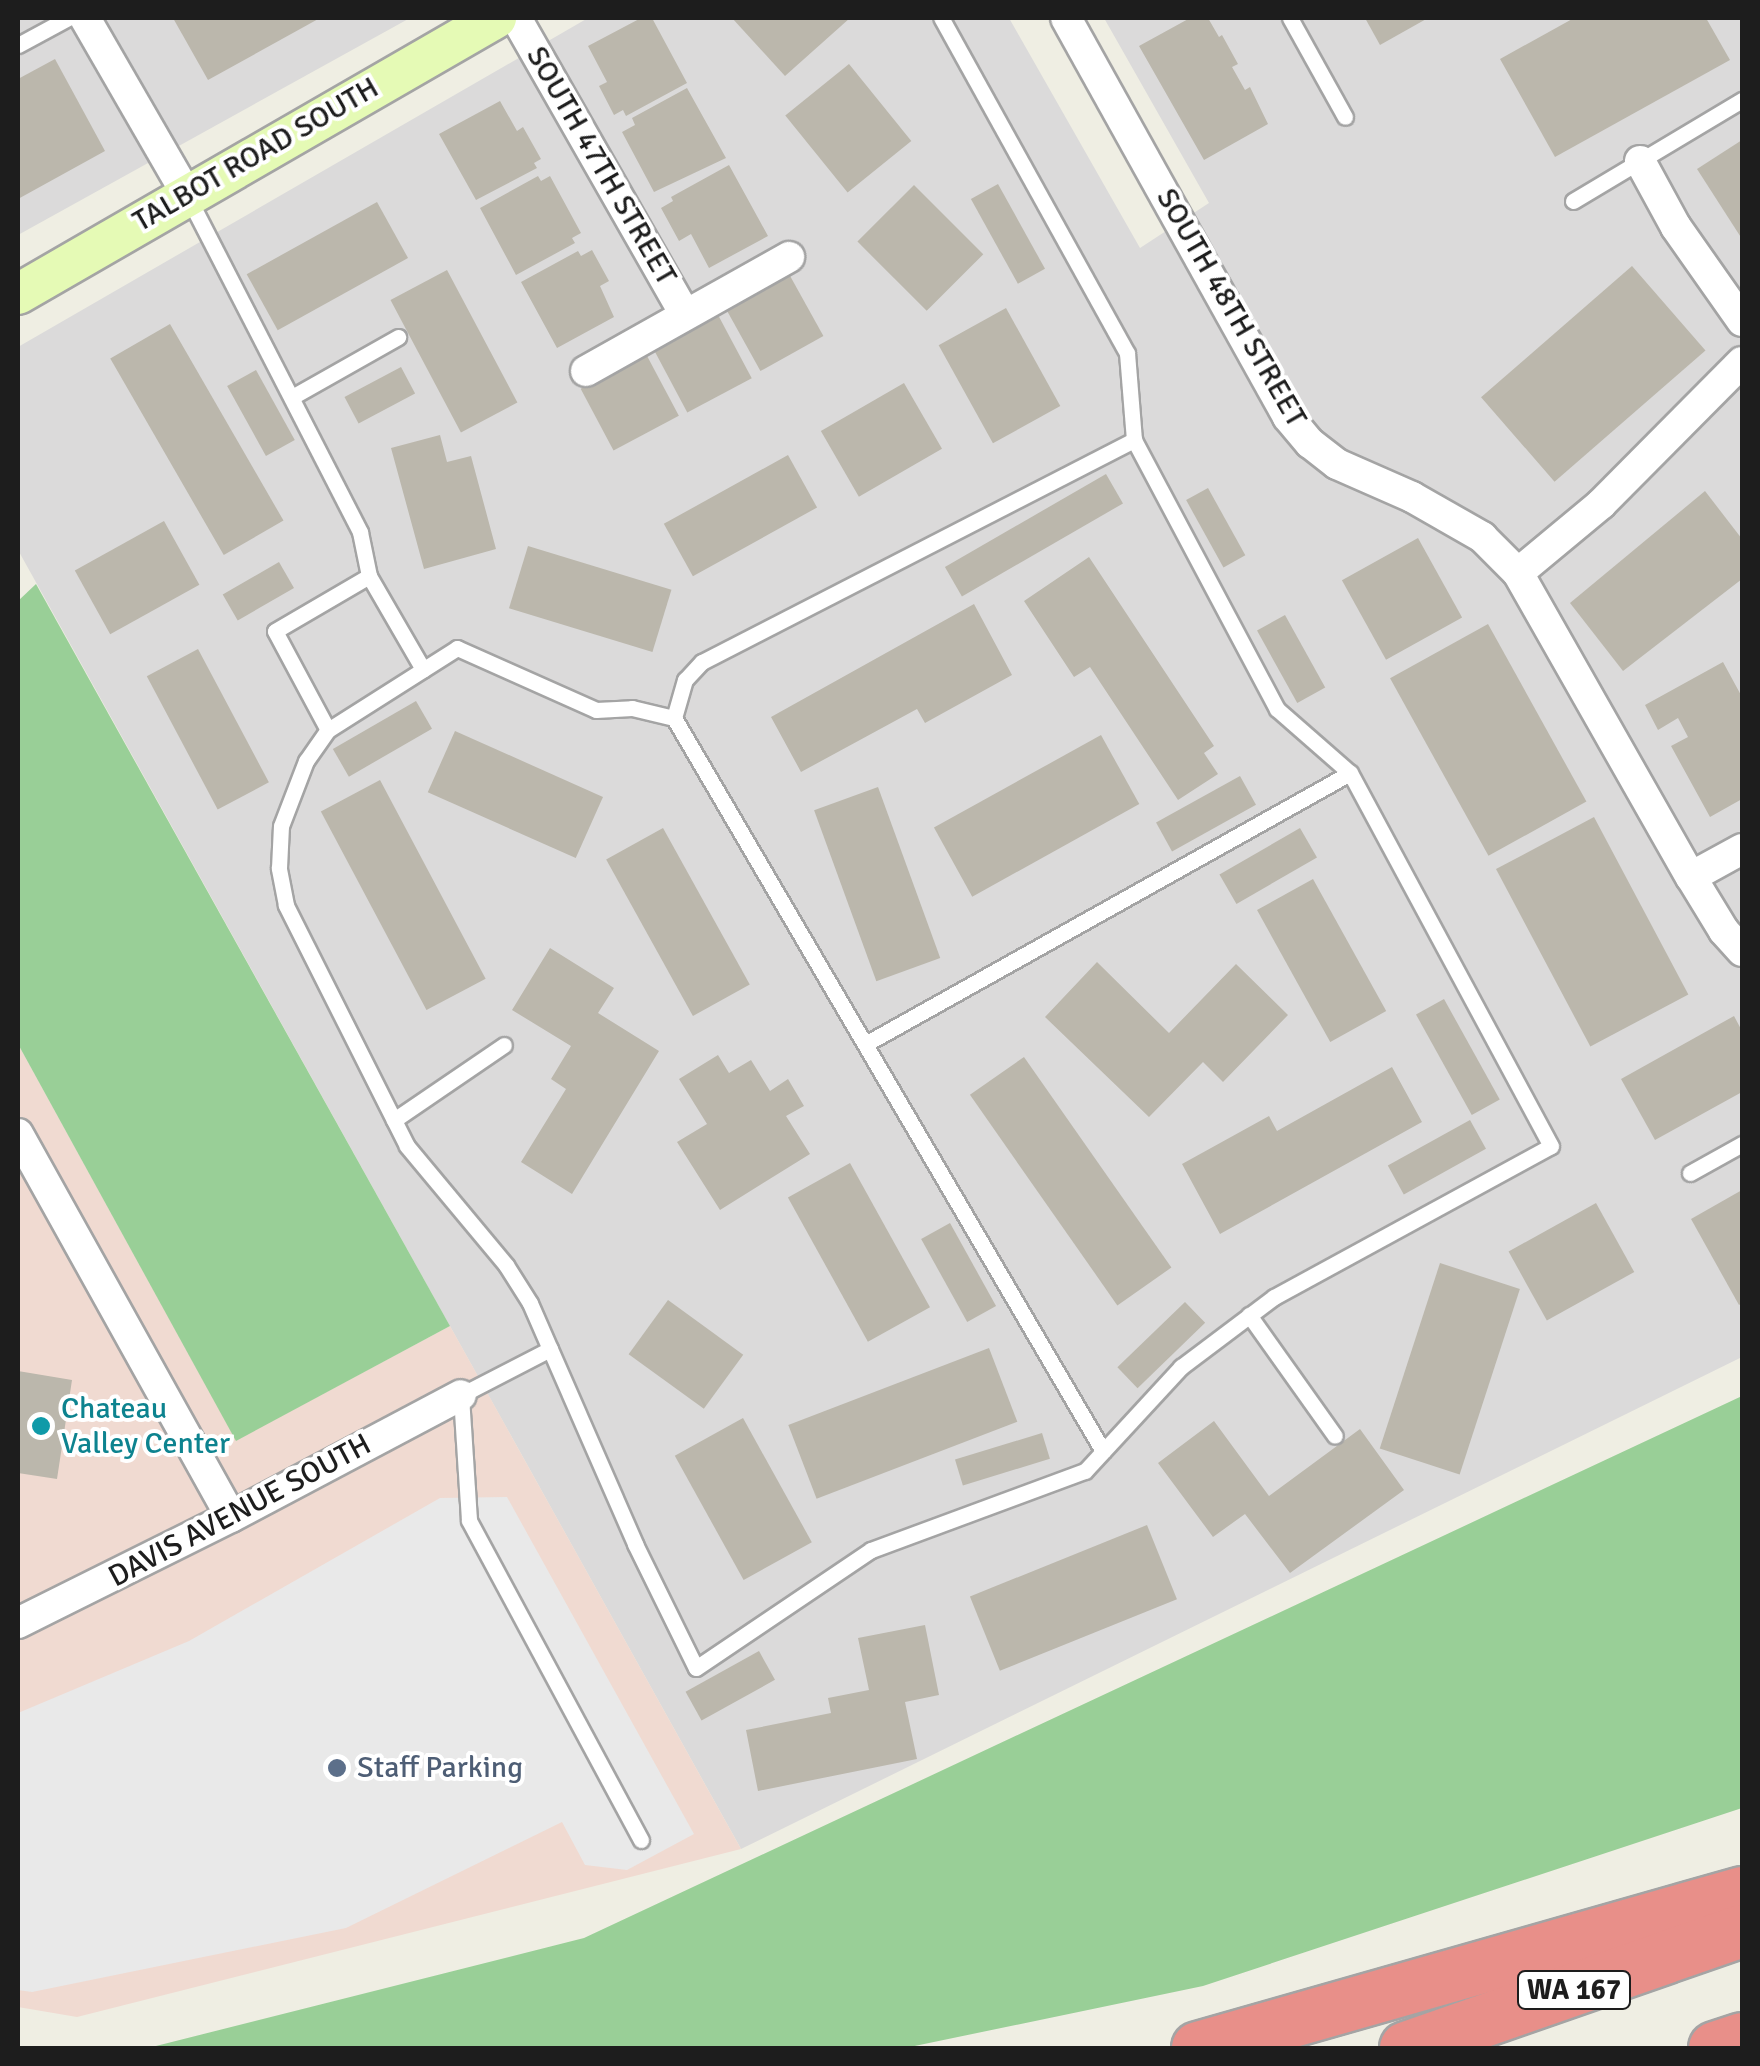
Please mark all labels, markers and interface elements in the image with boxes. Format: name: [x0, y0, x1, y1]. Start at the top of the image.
street label: SOUTH 47TH STREET: [518, 40, 684, 292]
street label: TALBOT ROAD SOUTH: [127, 70, 385, 240]
street label: SOUTH 48TH STREET: [1148, 182, 1314, 434]
place label: Chateau Valley Center: [61, 1391, 230, 1462]
marker: Chateau Valley Center: [30, 1415, 52, 1437]
street label: DAVIS AVENUE SOUTH: [103, 1427, 377, 1595]
place label: Staff Parking: [357, 1750, 523, 1786]
marker: Staff Parking: [326, 1757, 348, 1779]
road number: WA 167: [1516, 1967, 1632, 2013]

